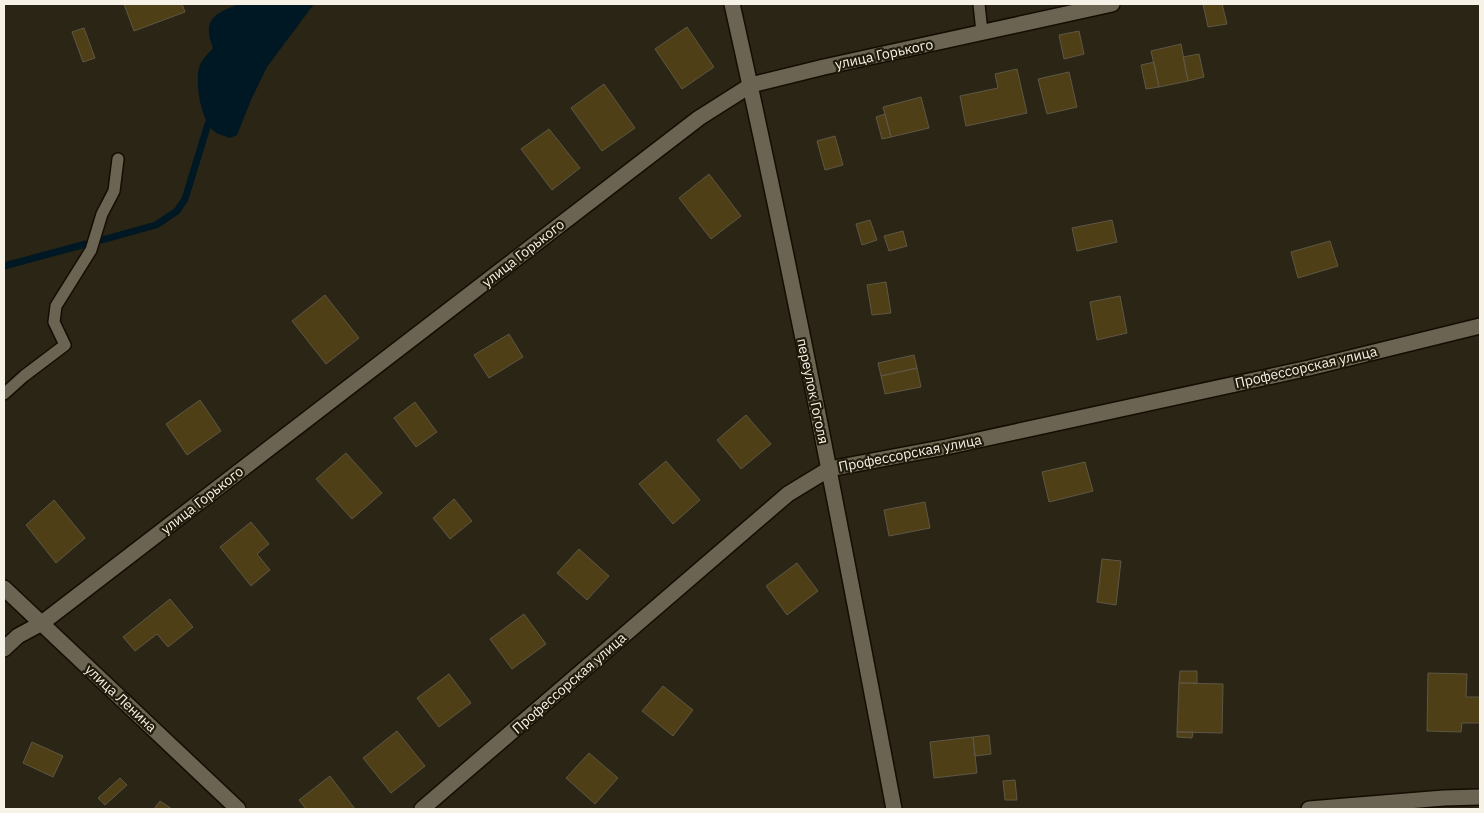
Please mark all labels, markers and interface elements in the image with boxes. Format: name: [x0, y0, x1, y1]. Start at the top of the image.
street label: улица Горького: [833, 35, 935, 73]
street label: улица Горького: [478, 215, 568, 291]
street label: переулок Гоголя: [793, 337, 833, 445]
street label: Профессорская улица: [1233, 342, 1379, 392]
street label: Профессорская улица: [837, 430, 984, 476]
street label: улица Горького: [157, 462, 247, 538]
street label: Профессорская улица: [508, 628, 630, 738]
street label: улица Ленина: [81, 660, 161, 736]

